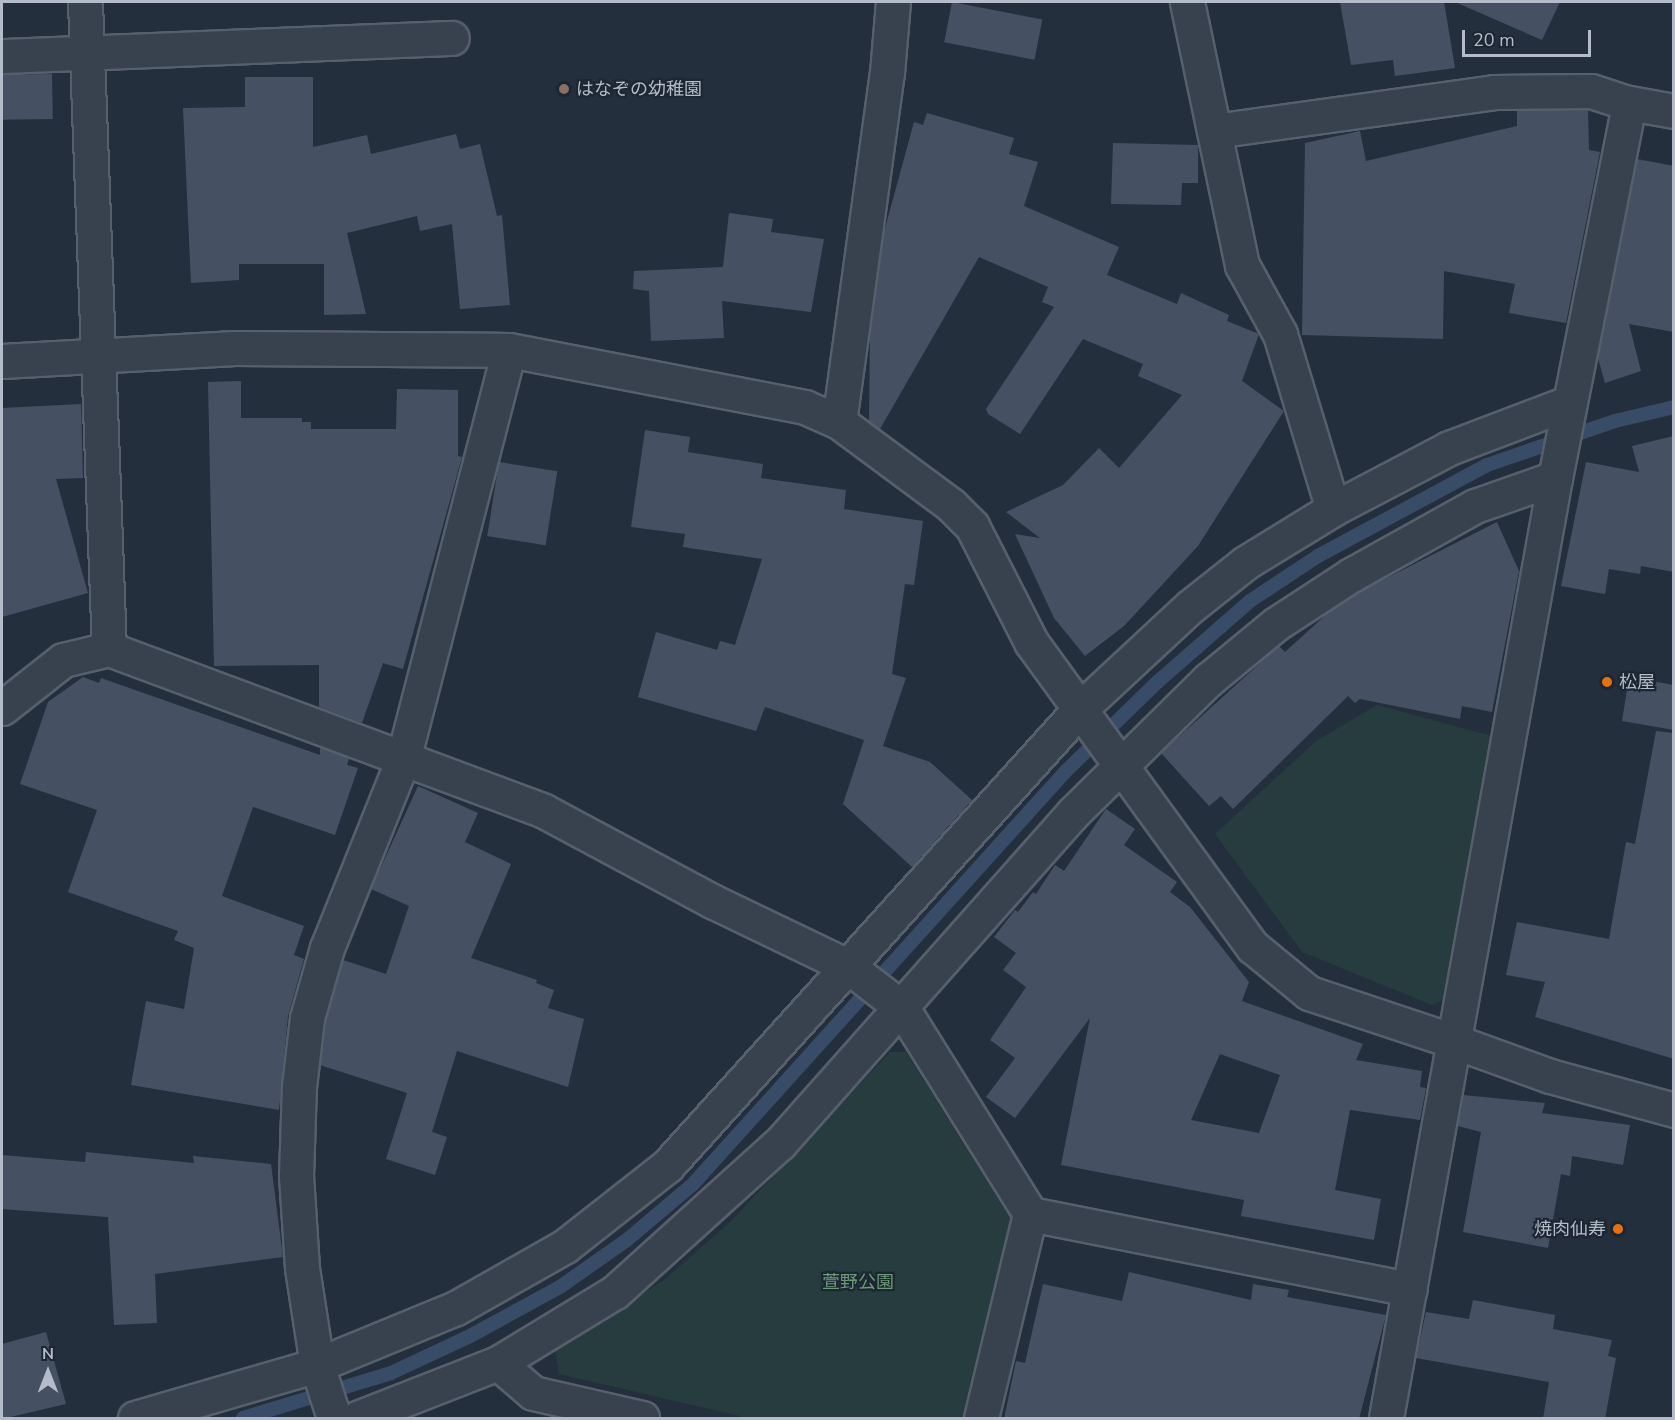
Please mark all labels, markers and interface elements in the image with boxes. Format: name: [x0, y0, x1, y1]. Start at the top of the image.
scale bar: [1465, 18, 1594, 56]
text: 20 m: [1473, 28, 1515, 52]
place label: はなぞの幼稚園: [576, 78, 702, 100]
marker: はなぞの幼稚園: [557, 82, 571, 96]
place label: 松屋: [1619, 671, 1655, 693]
marker: 松屋: [1600, 675, 1614, 689]
place label: 焼肉仙寿: [1534, 1218, 1606, 1240]
marker: 焼肉仙寿: [1611, 1222, 1625, 1236]
park label: 萱野公園: [822, 1271, 894, 1293]
north arrow: [18, 1342, 78, 1402]
text: N: [42, 1343, 54, 1365]

